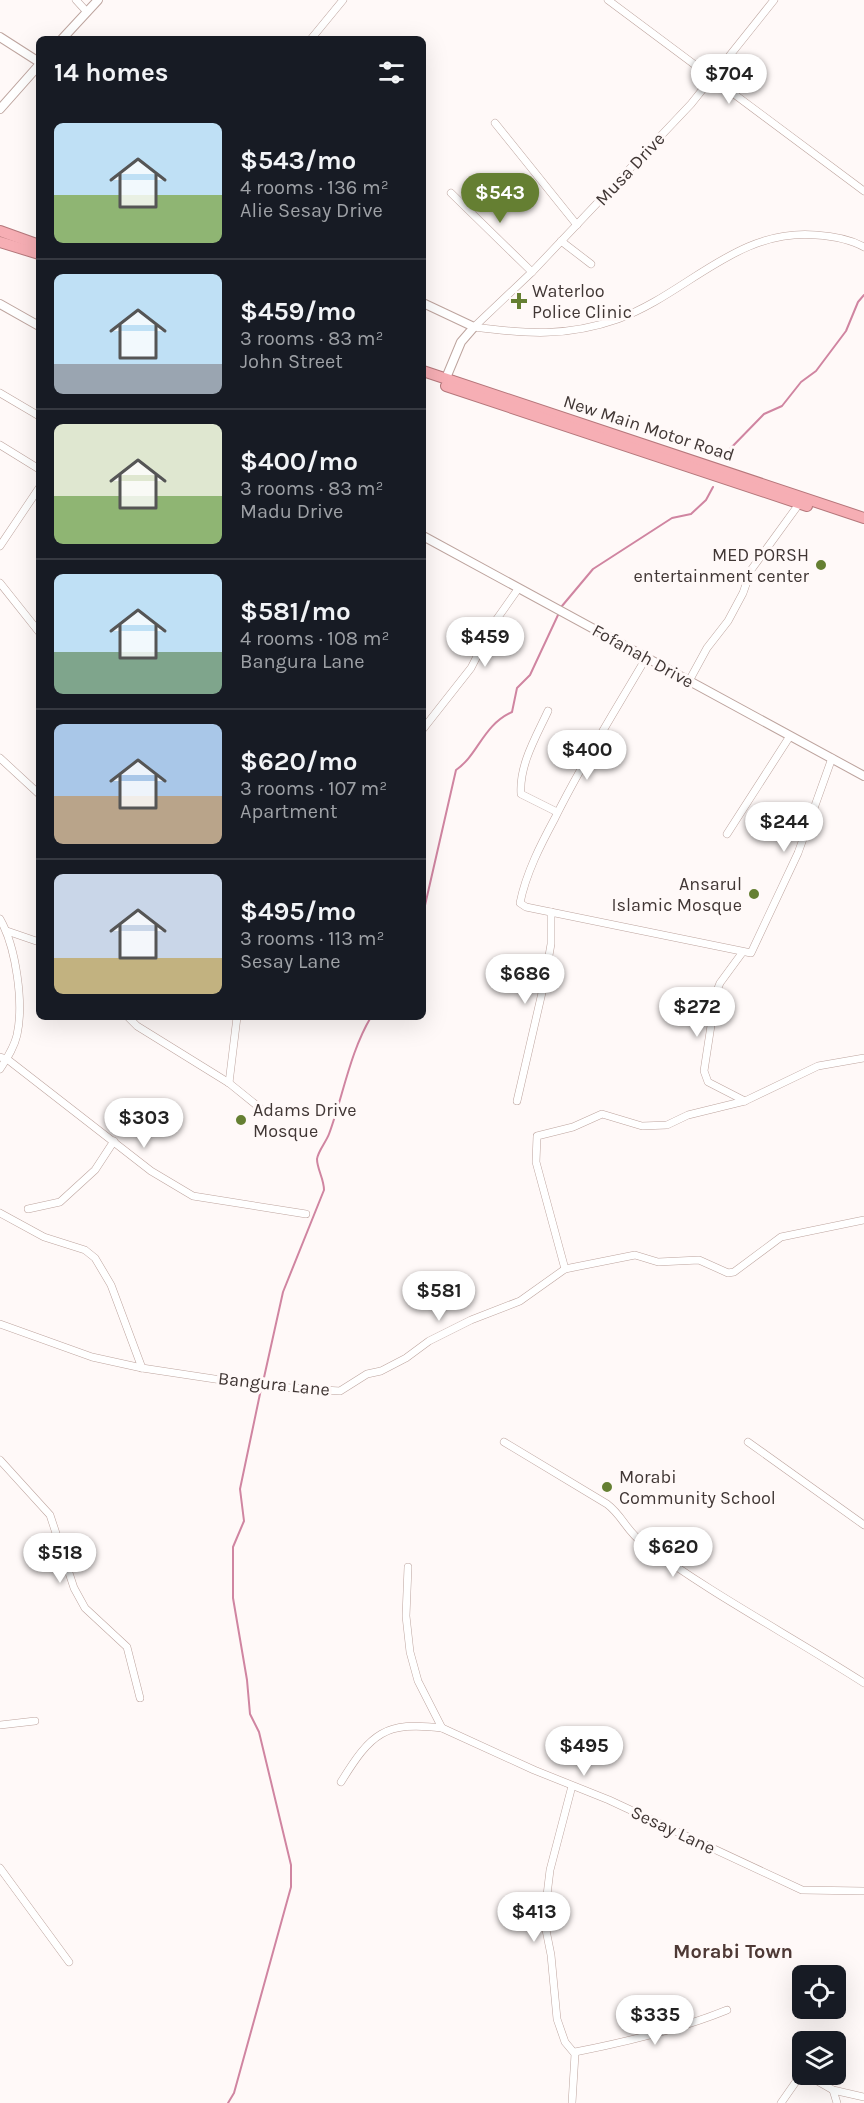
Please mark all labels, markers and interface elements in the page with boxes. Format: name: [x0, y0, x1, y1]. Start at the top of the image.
pin: $704: [693, 54, 765, 105]
icon: filters: [375, 56, 408, 89]
text: 14 homes: [54, 57, 168, 88]
text: $704: [705, 62, 753, 85]
street label: Musa Drive: [591, 128, 669, 210]
text: $543/mo: [240, 145, 356, 176]
icon: home: [102, 147, 174, 219]
pin: $543: [464, 173, 536, 224]
text: 4 rooms · 136 m²: [240, 176, 389, 199]
text: $543: [475, 181, 525, 204]
text: Alie Sesay Drive: [240, 199, 383, 222]
place label: Waterloo Police Clinic: [532, 280, 632, 323]
marker: Waterloo Police Clinic: [510, 292, 528, 310]
text: $459/mo: [240, 296, 356, 327]
icon: home: [102, 298, 174, 370]
text: 3 rooms · 83 m²: [240, 327, 384, 350]
text: John Street: [240, 350, 343, 373]
street label: New Main Motor Road: [561, 390, 737, 466]
text: $400/mo: [240, 446, 358, 477]
icon: home: [102, 448, 174, 520]
text: 3 rooms · 83 m²: [240, 477, 384, 500]
text: Madu Drive: [240, 500, 343, 523]
place label: MED PORSH entertainment center: [634, 544, 809, 587]
marker: MED PORSH entertainment center: [814, 558, 828, 572]
text: $581/mo: [240, 596, 351, 627]
icon: home: [102, 598, 174, 670]
pin: $459: [449, 617, 521, 668]
street label: Fofanah Drive: [588, 619, 698, 693]
text: $459: [460, 625, 510, 648]
text: 4 rooms · 108 m²: [240, 627, 390, 650]
text: Bangura Lane: [240, 650, 365, 673]
pin: $400: [551, 730, 623, 781]
text: $400: [562, 738, 612, 761]
text: $620/mo: [240, 746, 358, 777]
icon: home: [102, 748, 174, 820]
text: 3 rooms · 107 m²: [240, 777, 387, 800]
text: Apartment: [240, 800, 338, 823]
pin: $244: [748, 802, 820, 853]
text: $244: [759, 810, 809, 833]
place label: Ansarul Islamic Mosque: [612, 873, 742, 916]
marker: Ansarul Islamic Mosque: [747, 887, 761, 901]
text: $495/mo: [240, 896, 356, 927]
icon: home: [102, 898, 174, 970]
text: 3 rooms · 113 m²: [240, 927, 384, 950]
text: Sesay Lane: [240, 950, 341, 973]
pin: $686: [489, 954, 561, 1005]
text: $686: [500, 962, 551, 985]
pin: $272: [661, 987, 733, 1038]
text: $272: [673, 995, 721, 1018]
pin: $303: [108, 1098, 180, 1149]
place label: Adams Drive Mosque: [253, 1099, 357, 1142]
text: $303: [118, 1106, 170, 1129]
marker: Adams Drive Mosque: [234, 1113, 248, 1127]
pin: $581: [403, 1271, 475, 1322]
text: $581: [416, 1279, 462, 1302]
street label: Bangura Lane: [217, 1367, 331, 1401]
place label: Morabi Community School: [619, 1466, 776, 1509]
marker: Morabi Community School: [600, 1480, 614, 1494]
pin: $620: [637, 1527, 709, 1578]
pin: $518: [24, 1533, 96, 1584]
text: $620: [648, 1535, 698, 1558]
text: $518: [37, 1541, 83, 1564]
pin: $495: [548, 1726, 620, 1777]
text: $495: [559, 1734, 609, 1757]
street label: Sesay Lane: [627, 1801, 719, 1859]
pin: $413: [498, 1892, 570, 1943]
text: $413: [511, 1900, 557, 1923]
district label: Morabi Town: [673, 1940, 793, 1963]
map controls: [792, 1965, 846, 2085]
button: locate: [792, 1965, 846, 2019]
pin: $335: [619, 1995, 691, 2046]
text: $335: [630, 2003, 680, 2026]
button: layers: [792, 2031, 846, 2085]

